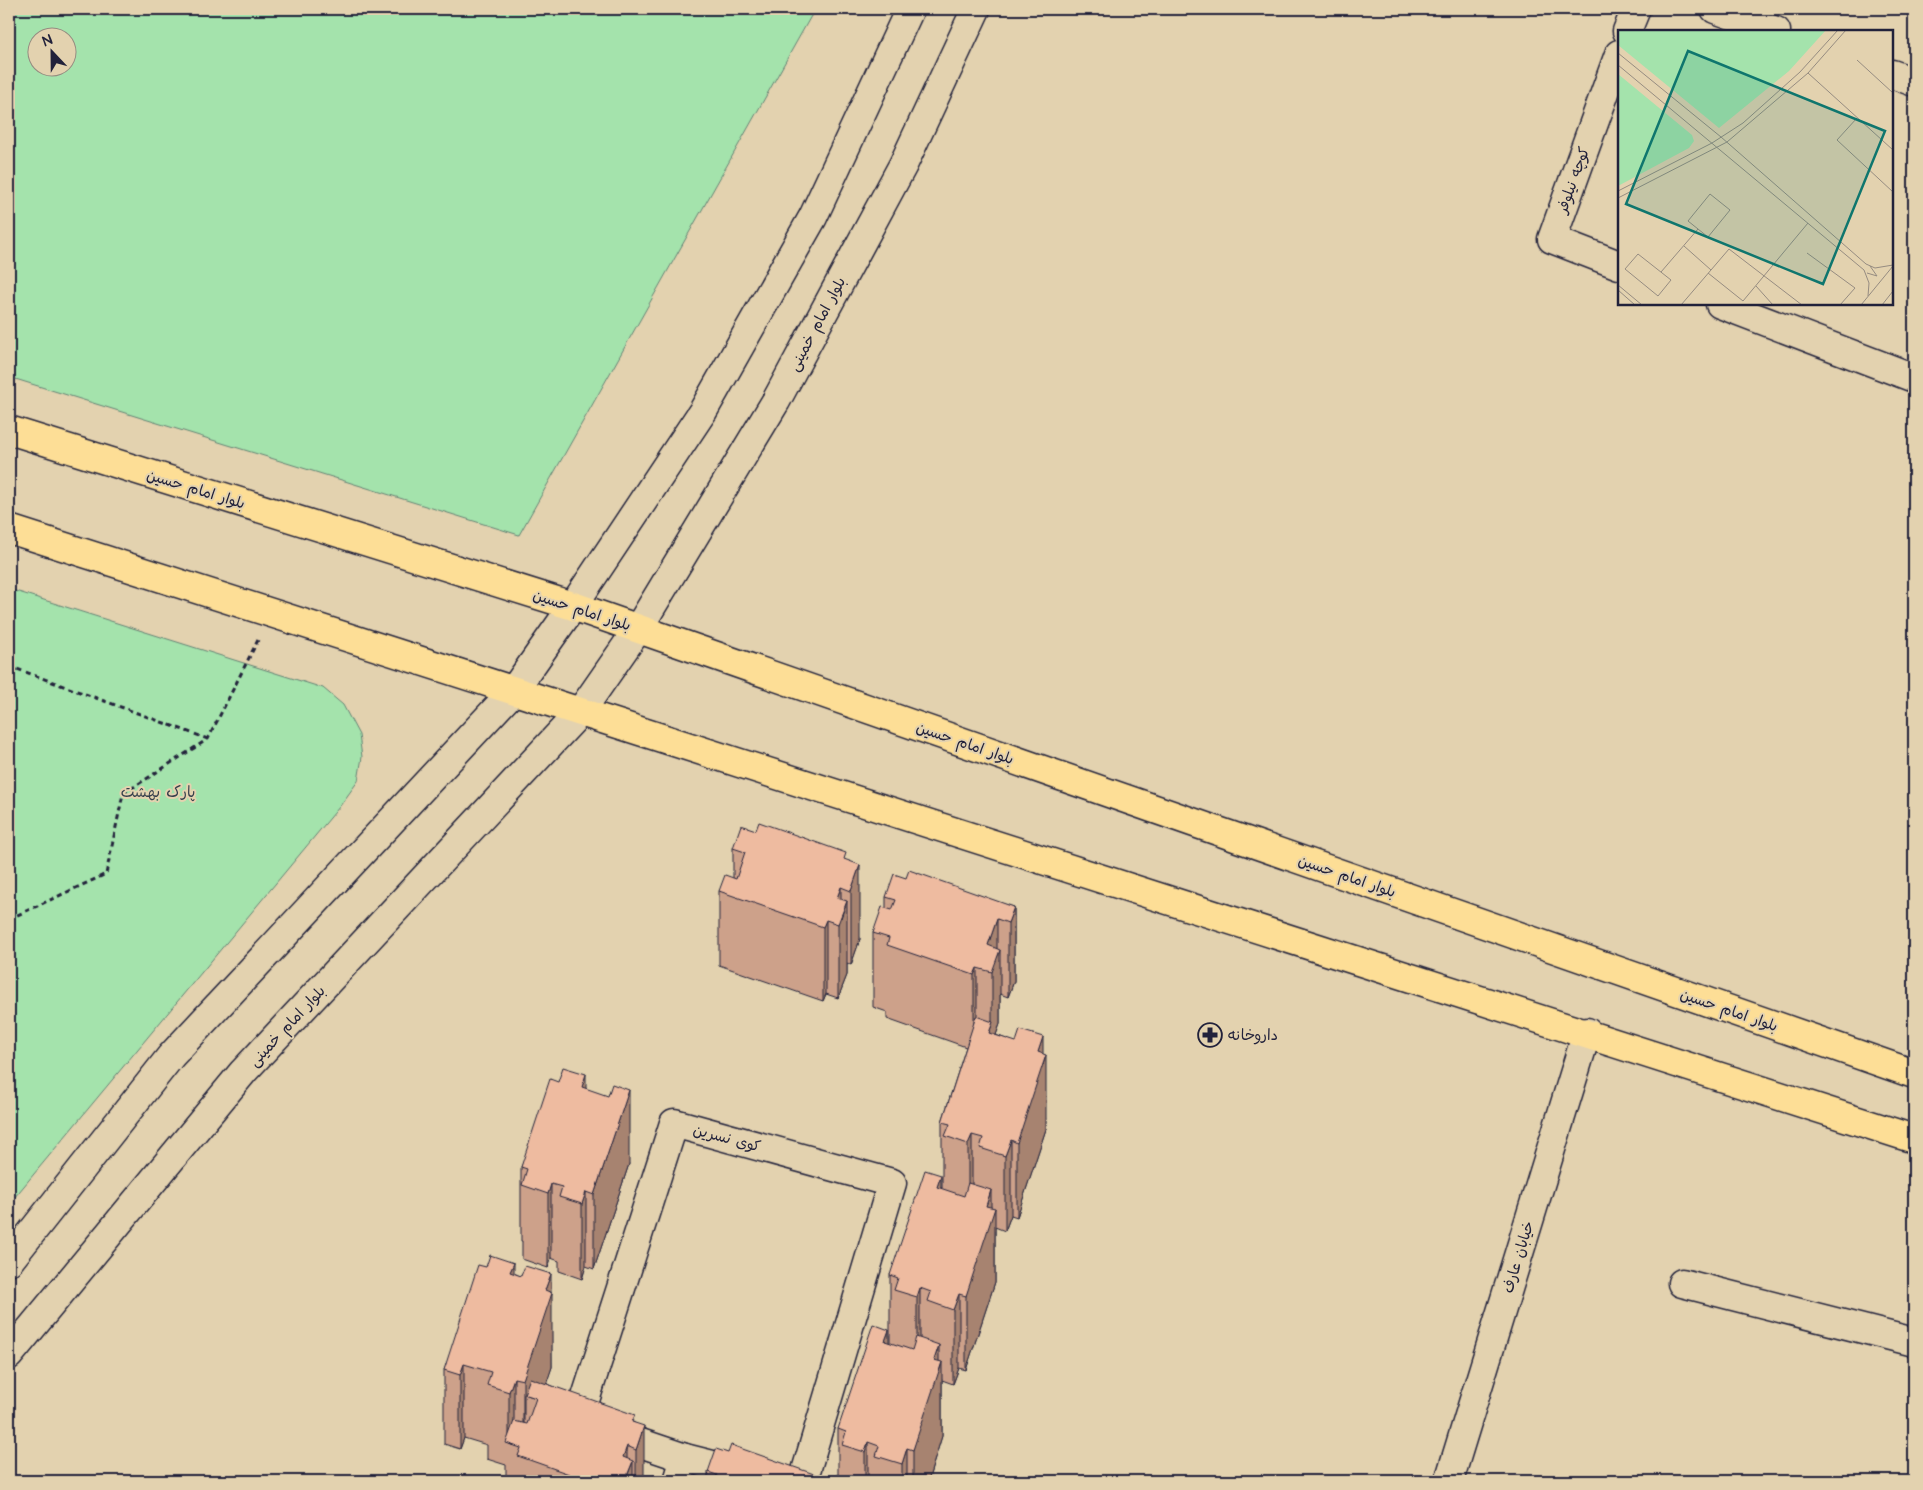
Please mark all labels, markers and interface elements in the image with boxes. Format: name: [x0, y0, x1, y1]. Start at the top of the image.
north arrow: [28, 28, 78, 78]
text: N: [40, 30, 56, 52]
inset map: [1618, 30, 1893, 305]
street label: کوچه نیلوفر: [1551, 144, 1595, 217]
street label: بلوار امام خمینی: [784, 273, 851, 375]
street label: بلوار امام حسین: [144, 465, 248, 514]
street label: بلوار امام حسین: [530, 585, 634, 636]
street label: بلوار امام حسین: [913, 717, 1016, 770]
park label: پارک بهشت: [121, 782, 195, 803]
street label: بلوار امام حسین: [1295, 850, 1398, 903]
street label: بلوار امام خمینی: [244, 981, 330, 1072]
street label: بلوار امام حسین: [1677, 984, 1780, 1037]
pharmacy icon: داروخانه: [1197, 1022, 1223, 1048]
place label: داروخانه: [1228, 1025, 1278, 1046]
street label: کوی نسرین: [691, 1119, 763, 1158]
street label: خیابان عارف: [1498, 1219, 1539, 1296]

